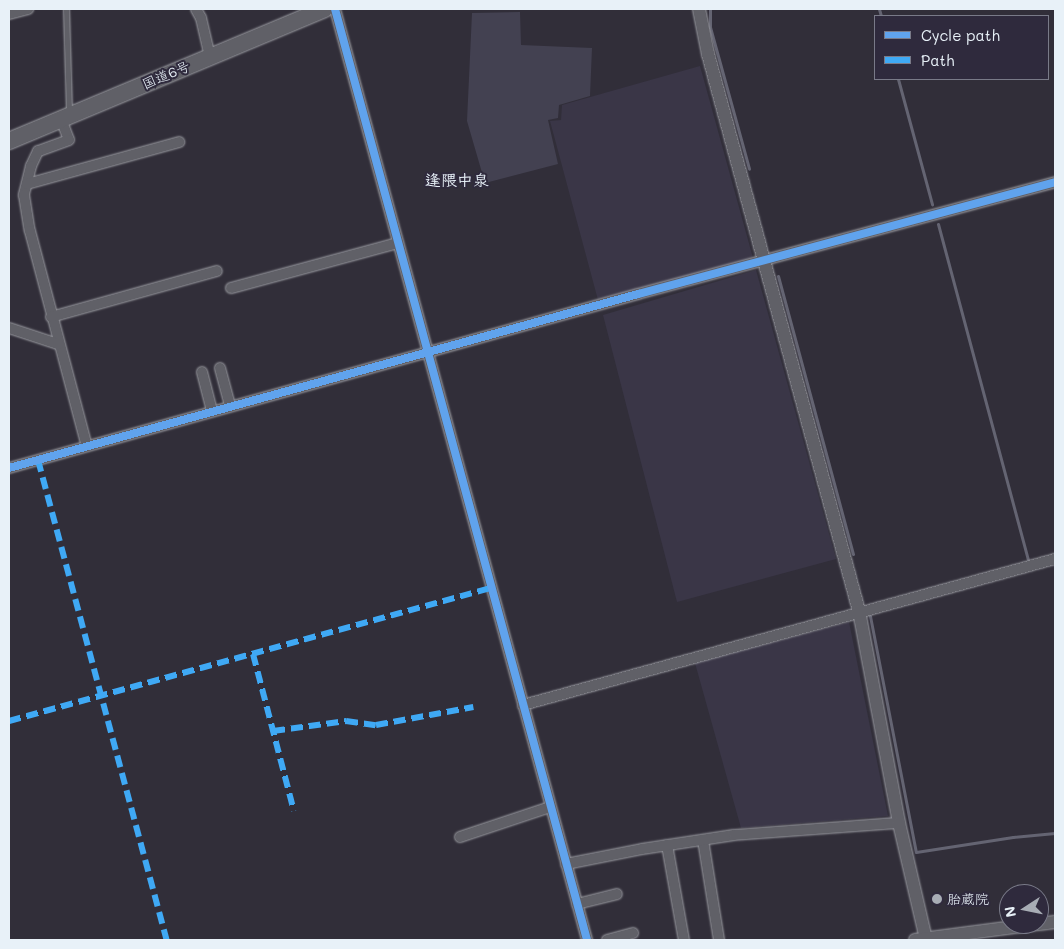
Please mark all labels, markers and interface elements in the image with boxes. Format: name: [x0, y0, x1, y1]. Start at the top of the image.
legend: [874, 15, 1049, 80]
text: Cycle path: [921, 25, 1000, 45]
text: Path: [921, 50, 955, 70]
street label: 国道6号: [139, 57, 193, 93]
district label: 逢隈中泉: [425, 170, 489, 190]
north arrow: [999, 884, 1049, 934]
place label: 胎蔵院: [947, 891, 989, 907]
marker: 胎蔵院: [931, 893, 943, 905]
text: N: [999, 905, 1020, 919]

